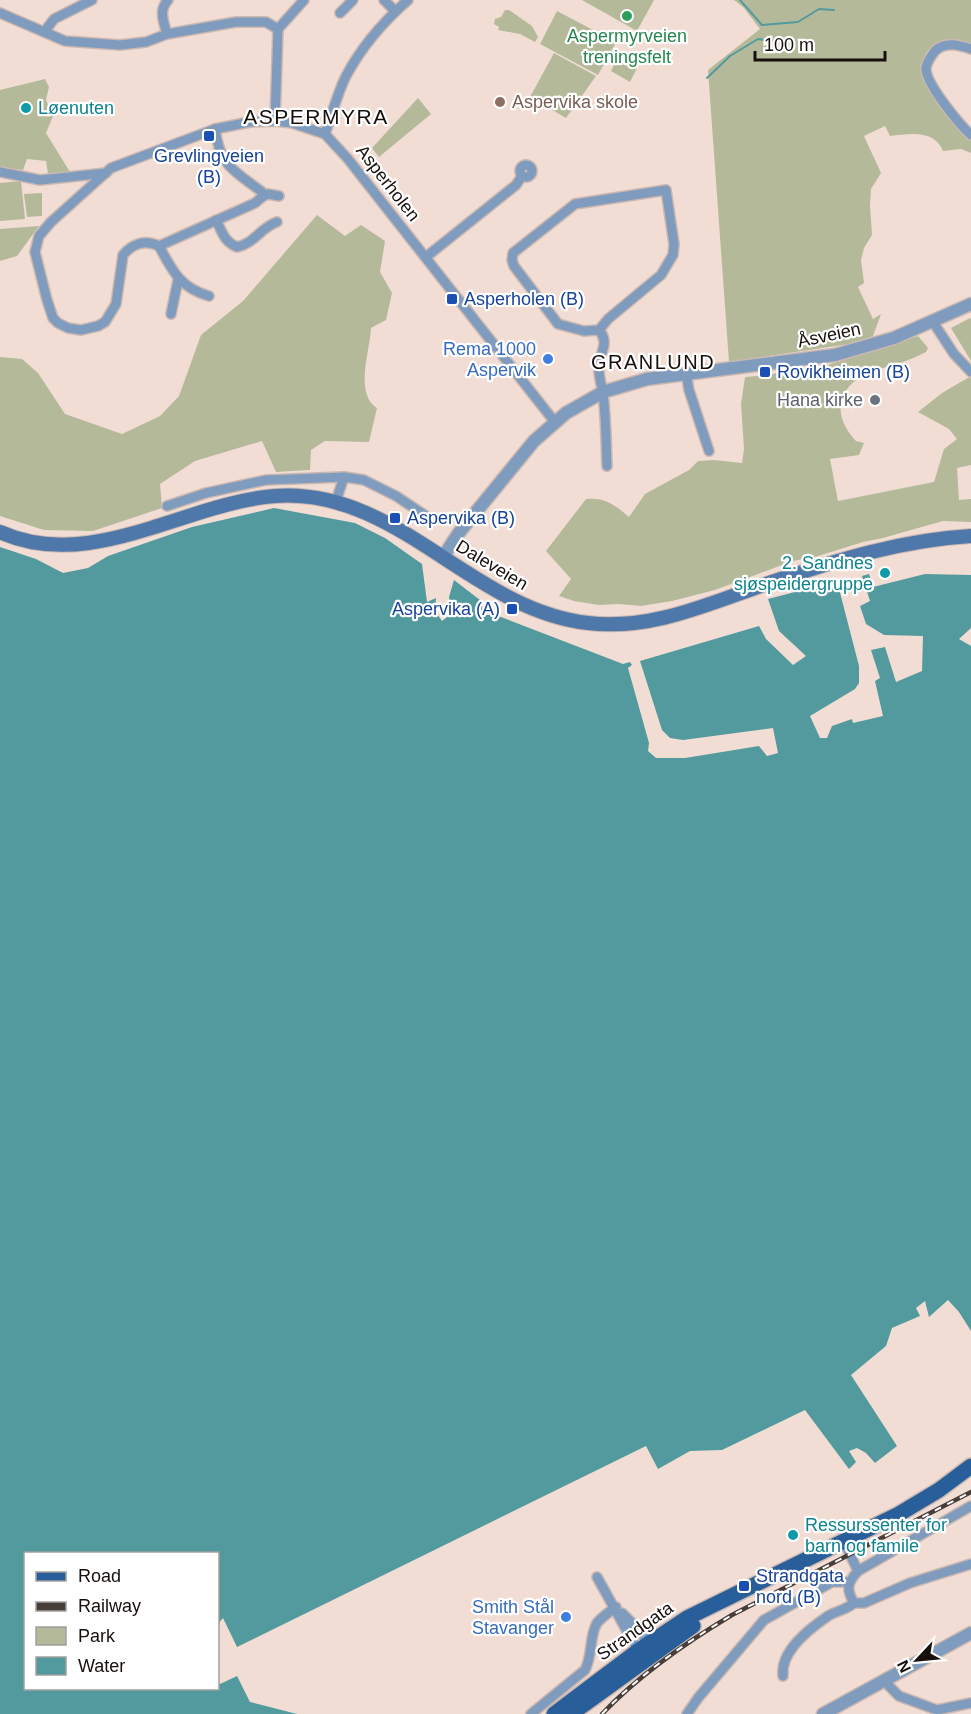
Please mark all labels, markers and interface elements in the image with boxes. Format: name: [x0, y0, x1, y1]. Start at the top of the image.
marker: Aspermyrveien treningsfelt: [620, 9, 634, 23]
scale bar: [755, 24, 886, 62]
place label: Aspermyrveien treningsfelt: [567, 26, 687, 67]
text: 100 m: [764, 35, 814, 55]
place label: Aspervika skole: [512, 92, 638, 112]
marker: Aspervika skole: [493, 95, 507, 109]
place label: Løenuten: [38, 98, 114, 118]
marker: Løenuten: [19, 101, 33, 115]
district label: ASPERMYRA: [243, 105, 389, 128]
marker: Grevlingveien (B): [202, 129, 216, 143]
street label: Asperholen: [352, 141, 424, 225]
place label: Grevlingveien (B): [154, 146, 264, 187]
place label: Asperholen (B): [464, 289, 584, 309]
marker: Asperholen (B): [445, 292, 459, 306]
street label: Åsveien: [796, 319, 862, 351]
place label: Rema 1000 Aspervik: [443, 339, 537, 380]
district label: GRANLUND: [591, 351, 715, 373]
marker: Rema 1000 Aspervik: [541, 352, 555, 366]
place label: Rovikheimen (B): [777, 362, 910, 382]
marker: Rovikheimen (B): [758, 365, 772, 379]
place label: Hana kirke: [777, 390, 863, 410]
marker: Hana kirke: [868, 393, 882, 407]
place label: Aspervika (B): [407, 508, 515, 528]
marker: Aspervika (B): [388, 511, 402, 525]
street label: Daleveien: [453, 536, 531, 594]
place label: 2. Sandnes sjøspeidergruppe: [734, 553, 873, 594]
marker: 2. Sandnes sjøspeidergruppe: [878, 566, 892, 580]
place label: Aspervika (A): [392, 599, 500, 619]
marker: Aspervika (A): [505, 602, 519, 616]
place label: Ressurssenter for barn og famile: [805, 1515, 947, 1556]
marker: Ressurssenter for barn og famile: [786, 1528, 800, 1542]
legend: [24, 1552, 219, 1690]
text: Road: [78, 1566, 121, 1586]
place label: Strandgata nord (B): [756, 1566, 845, 1607]
marker: Strandgata nord (B): [737, 1579, 751, 1593]
text: Railway: [78, 1596, 141, 1616]
place label: Smith Stål Stavanger: [472, 1597, 554, 1638]
street label: Strandgata: [593, 1597, 678, 1664]
marker: Smith Stål Stavanger: [559, 1610, 573, 1624]
text: Park: [78, 1626, 116, 1646]
north arrow: [887, 1630, 947, 1690]
text: Water: [78, 1656, 125, 1676]
text: N: [894, 1657, 914, 1675]

